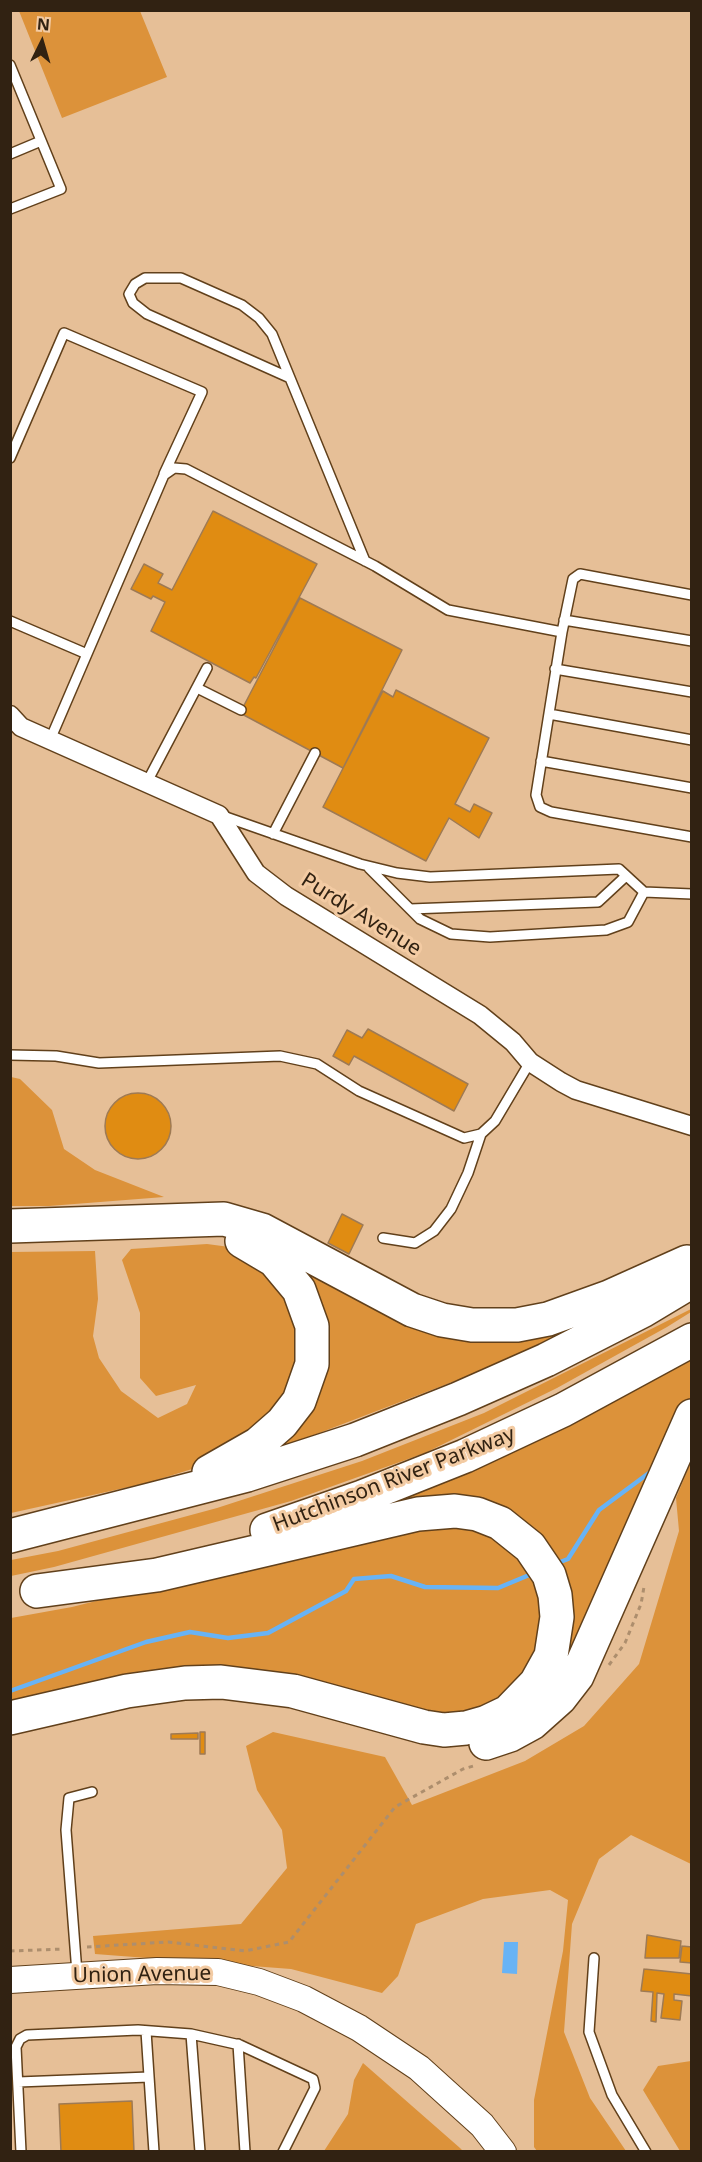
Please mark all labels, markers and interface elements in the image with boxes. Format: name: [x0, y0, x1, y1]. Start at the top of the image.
north arrow: [12, 12, 72, 72]
text: N: [36, 13, 51, 36]
street label: Purdy Avenue: [296, 868, 426, 962]
street label: Hutchinson River Parkway: [269, 1422, 519, 1538]
street label: Union Avenue: [72, 1961, 212, 1989]

